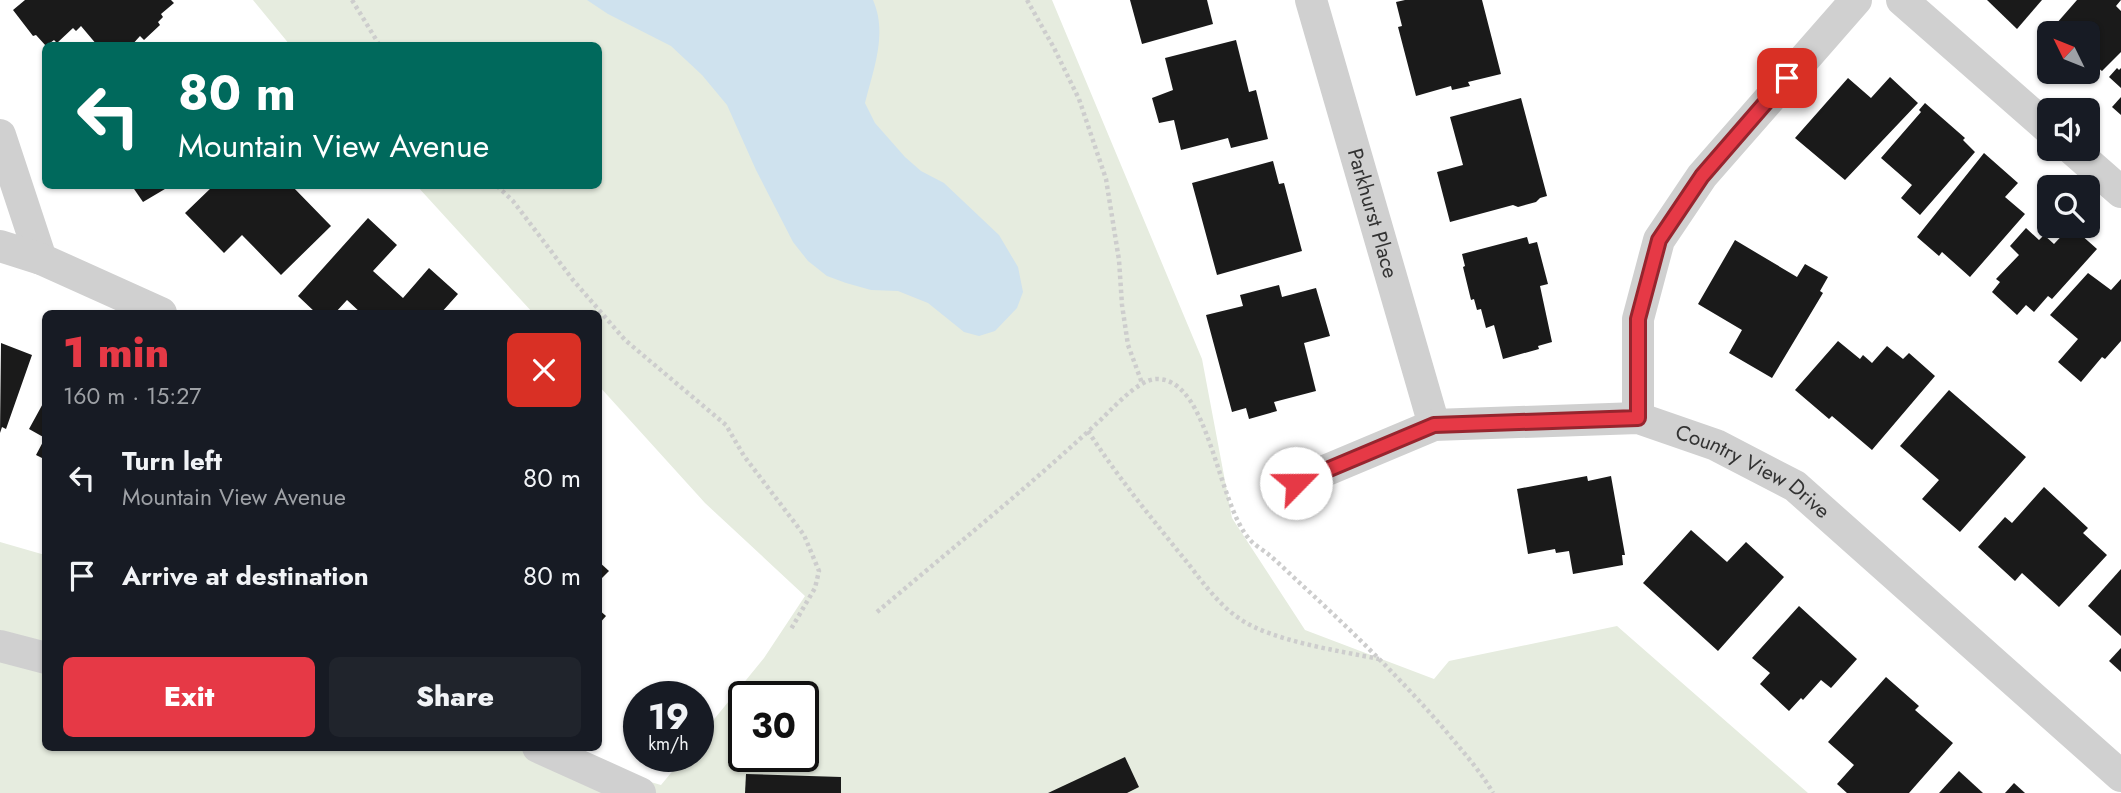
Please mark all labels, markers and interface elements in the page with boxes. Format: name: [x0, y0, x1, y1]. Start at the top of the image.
north arrow: [2037, 21, 2100, 84]
map controls: [2037, 21, 2100, 238]
pin: [1757, 48, 1817, 108]
text: 80 m: [178, 58, 296, 128]
icon: arrive: [1768, 59, 1806, 97]
icon: left: [63, 70, 154, 161]
button: sound: [2037, 98, 2100, 161]
text: Mountain View Avenue: [178, 123, 489, 169]
street label: Parkhurst Place: [1340, 145, 1406, 282]
button: search: [2037, 175, 2100, 238]
text: 1 min: [63, 322, 169, 383]
button: close: [507, 333, 581, 407]
text: 160 m · 15:27: [63, 379, 201, 413]
street label: Country View Drive: [1671, 417, 1837, 526]
text: Turn left: [122, 442, 222, 480]
position arrow: [1259, 446, 1333, 520]
icon: left: [63, 459, 101, 497]
text: 80 m: [523, 459, 581, 497]
text: Mountain View Avenue: [122, 480, 346, 514]
icon: arrive: [63, 557, 101, 595]
text: Arrive at destination: [122, 557, 369, 595]
text: 80 m: [523, 557, 581, 595]
button: Exit: [63, 657, 315, 737]
button: Share: [329, 657, 581, 737]
speed limit sign: 30: [728, 681, 819, 772]
text: 19: [648, 692, 689, 742]
text: km/h: [648, 731, 689, 757]

